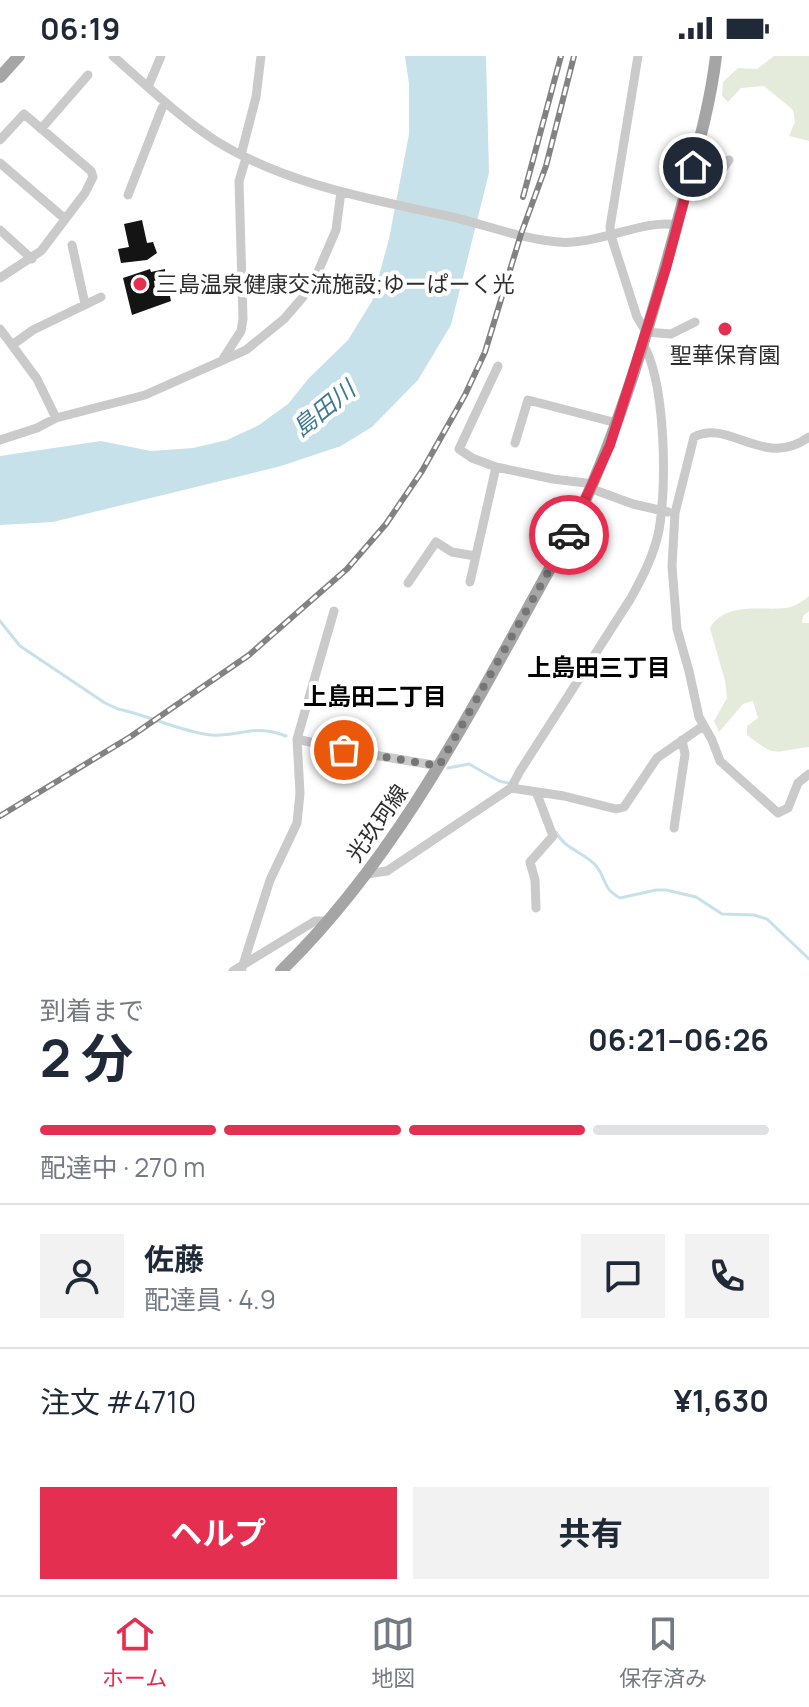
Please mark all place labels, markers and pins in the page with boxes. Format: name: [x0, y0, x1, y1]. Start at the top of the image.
pin: [659, 133, 727, 201]
place label: 三島温泉健康交流施設;ゆーぱーく光: [156, 269, 515, 299]
marker: 三島温泉健康交流施設;ゆーぱーく光: [131, 275, 149, 293]
marker: 聖華保育園: [716, 320, 734, 338]
place label: 聖華保育園: [670, 340, 780, 370]
pin: [310, 716, 378, 784]

